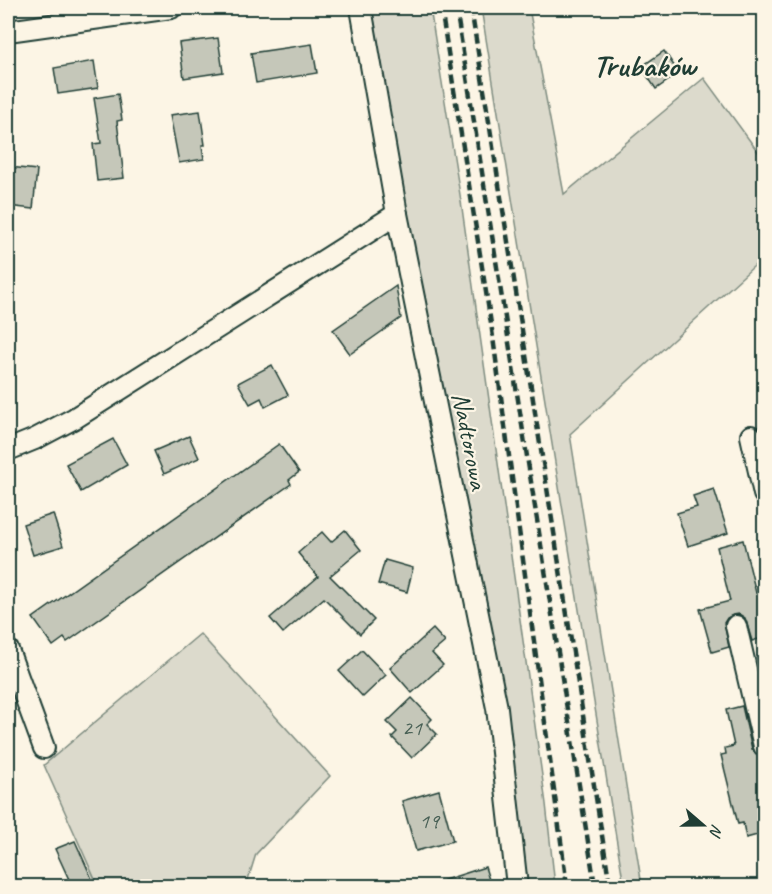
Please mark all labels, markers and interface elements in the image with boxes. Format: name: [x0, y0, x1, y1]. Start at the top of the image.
district label: Trubaków: [593, 45, 699, 86]
street label: Nadtorowa: [444, 390, 496, 494]
house number: 21: [402, 714, 423, 742]
north arrow: [673, 795, 733, 855]
house number: 19: [419, 807, 441, 835]
text: N: [704, 822, 727, 841]

